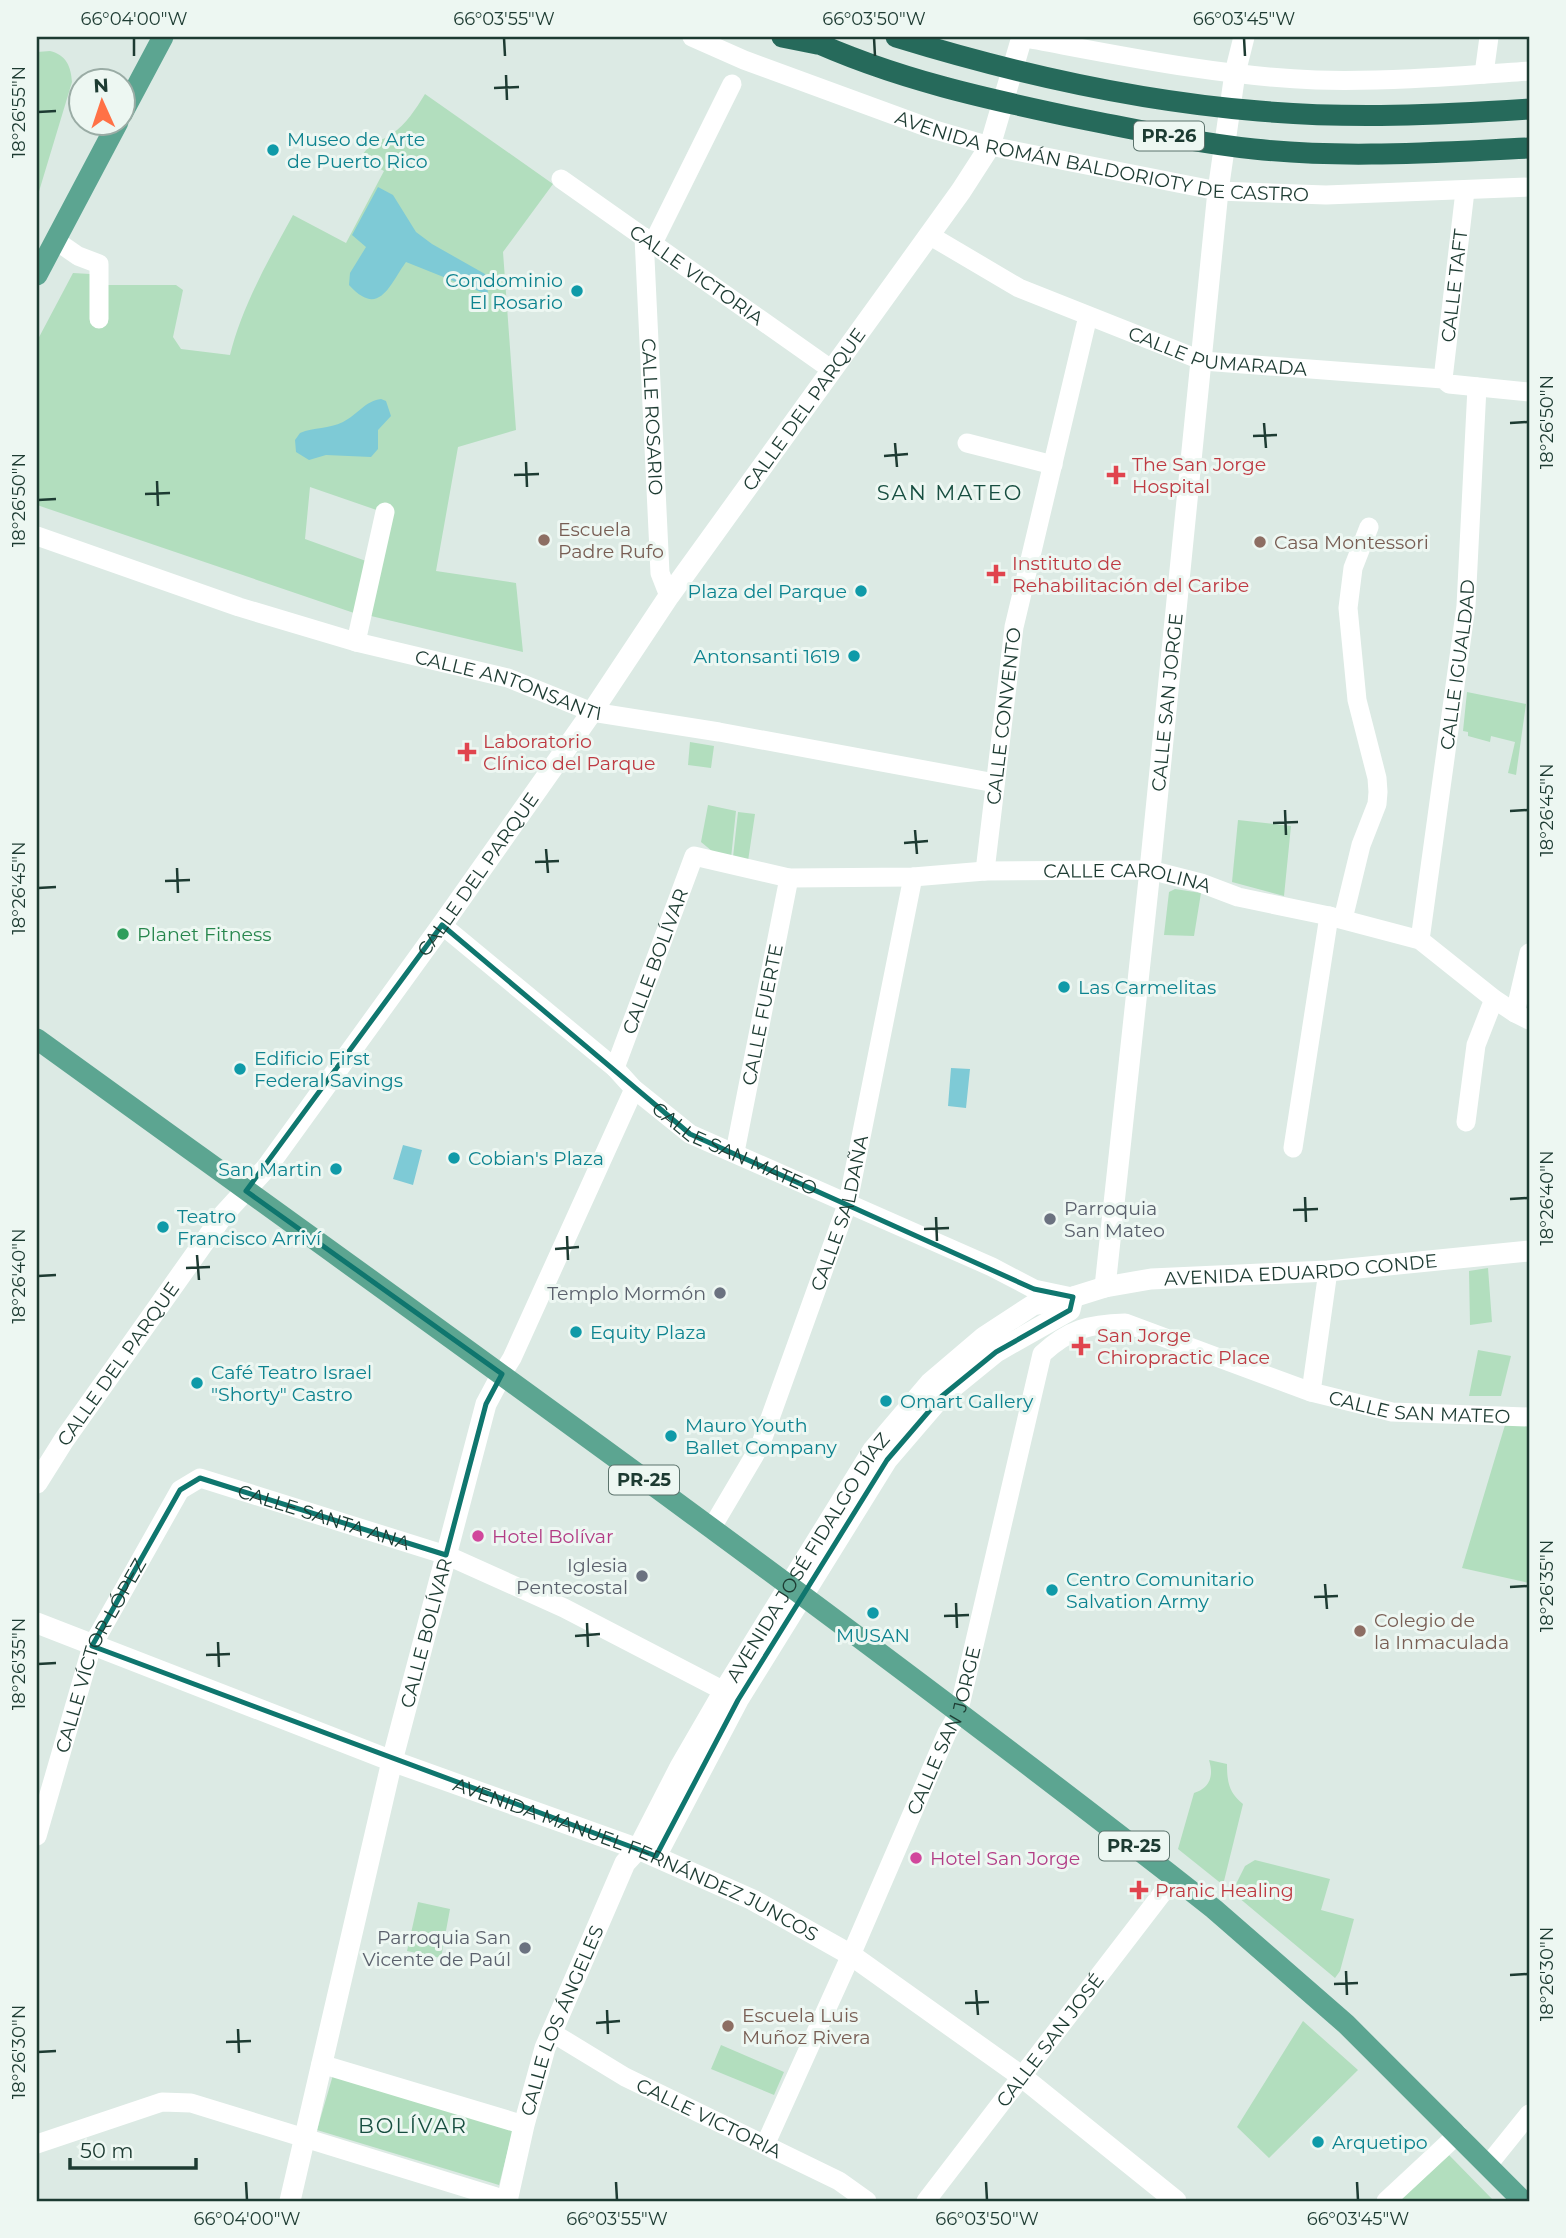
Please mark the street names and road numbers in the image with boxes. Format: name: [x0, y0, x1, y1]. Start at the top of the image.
street label: AVENIDA ROMÁN BALDORIOTY DE CASTRO: [892, 106, 1309, 206]
road number: PR-26: [1134, 121, 1204, 150]
street label: CALLE VICTORIA: [625, 220, 768, 330]
street label: CALLE TAFT: [1436, 228, 1472, 344]
street label: CALLE PUMARADA: [1125, 322, 1308, 381]
street label: CALLE DEL PARQUE: [738, 324, 871, 496]
street label: CALLE ROSARIO: [637, 338, 667, 496]
street label: CALLE IGUALDAD: [1435, 579, 1479, 751]
street label: CALLE SAN JORGE: [1147, 612, 1188, 793]
street label: CALLE CONVENTO: [982, 626, 1026, 806]
street label: CALLE ANTONSANTI: [413, 645, 603, 725]
street label: CALLE DEL PARQUE: [412, 788, 544, 961]
street label: CALLE CAROLINA: [1043, 859, 1215, 898]
street label: CALLE BOLÍVAR: [618, 885, 693, 1037]
street label: CALLE FUERTE: [737, 942, 788, 1088]
street label: CALLE SAN MATEO: [647, 1097, 821, 1201]
street label: CALLE SALDAÑA: [806, 1133, 873, 1294]
street label: AVENIDA EDUARDO CONDE: [1164, 1249, 1438, 1290]
street label: CALLE DEL PARQUE: [52, 1278, 184, 1451]
street label: CALLE SAN MATEO: [1326, 1386, 1511, 1428]
street label: AVENIDA JOSÉ FIDALGO DÍAZ: [721, 1428, 895, 1686]
road number: PR-25: [609, 1465, 679, 1494]
street label: CALLE SANTA ANA: [235, 1480, 413, 1555]
street label: CALLE VÍCTOR LÓPEZ: [51, 1554, 151, 1756]
street label: CALLE BOLÍVAR: [395, 1556, 457, 1710]
street label: CALLE SAN JORGE: [902, 1644, 985, 1819]
street label: AVENIDA MANUEL FERNÁNDEZ JUNCOS: [450, 1773, 822, 1946]
road number: PR-25: [1099, 1832, 1169, 1860]
street label: CALLE LOS ÁNGELES: [516, 1922, 609, 2119]
street label: CALLE SAN JOSÉ: [991, 1969, 1109, 2112]
street label: CALLE VICTORIA: [632, 2073, 785, 2163]

